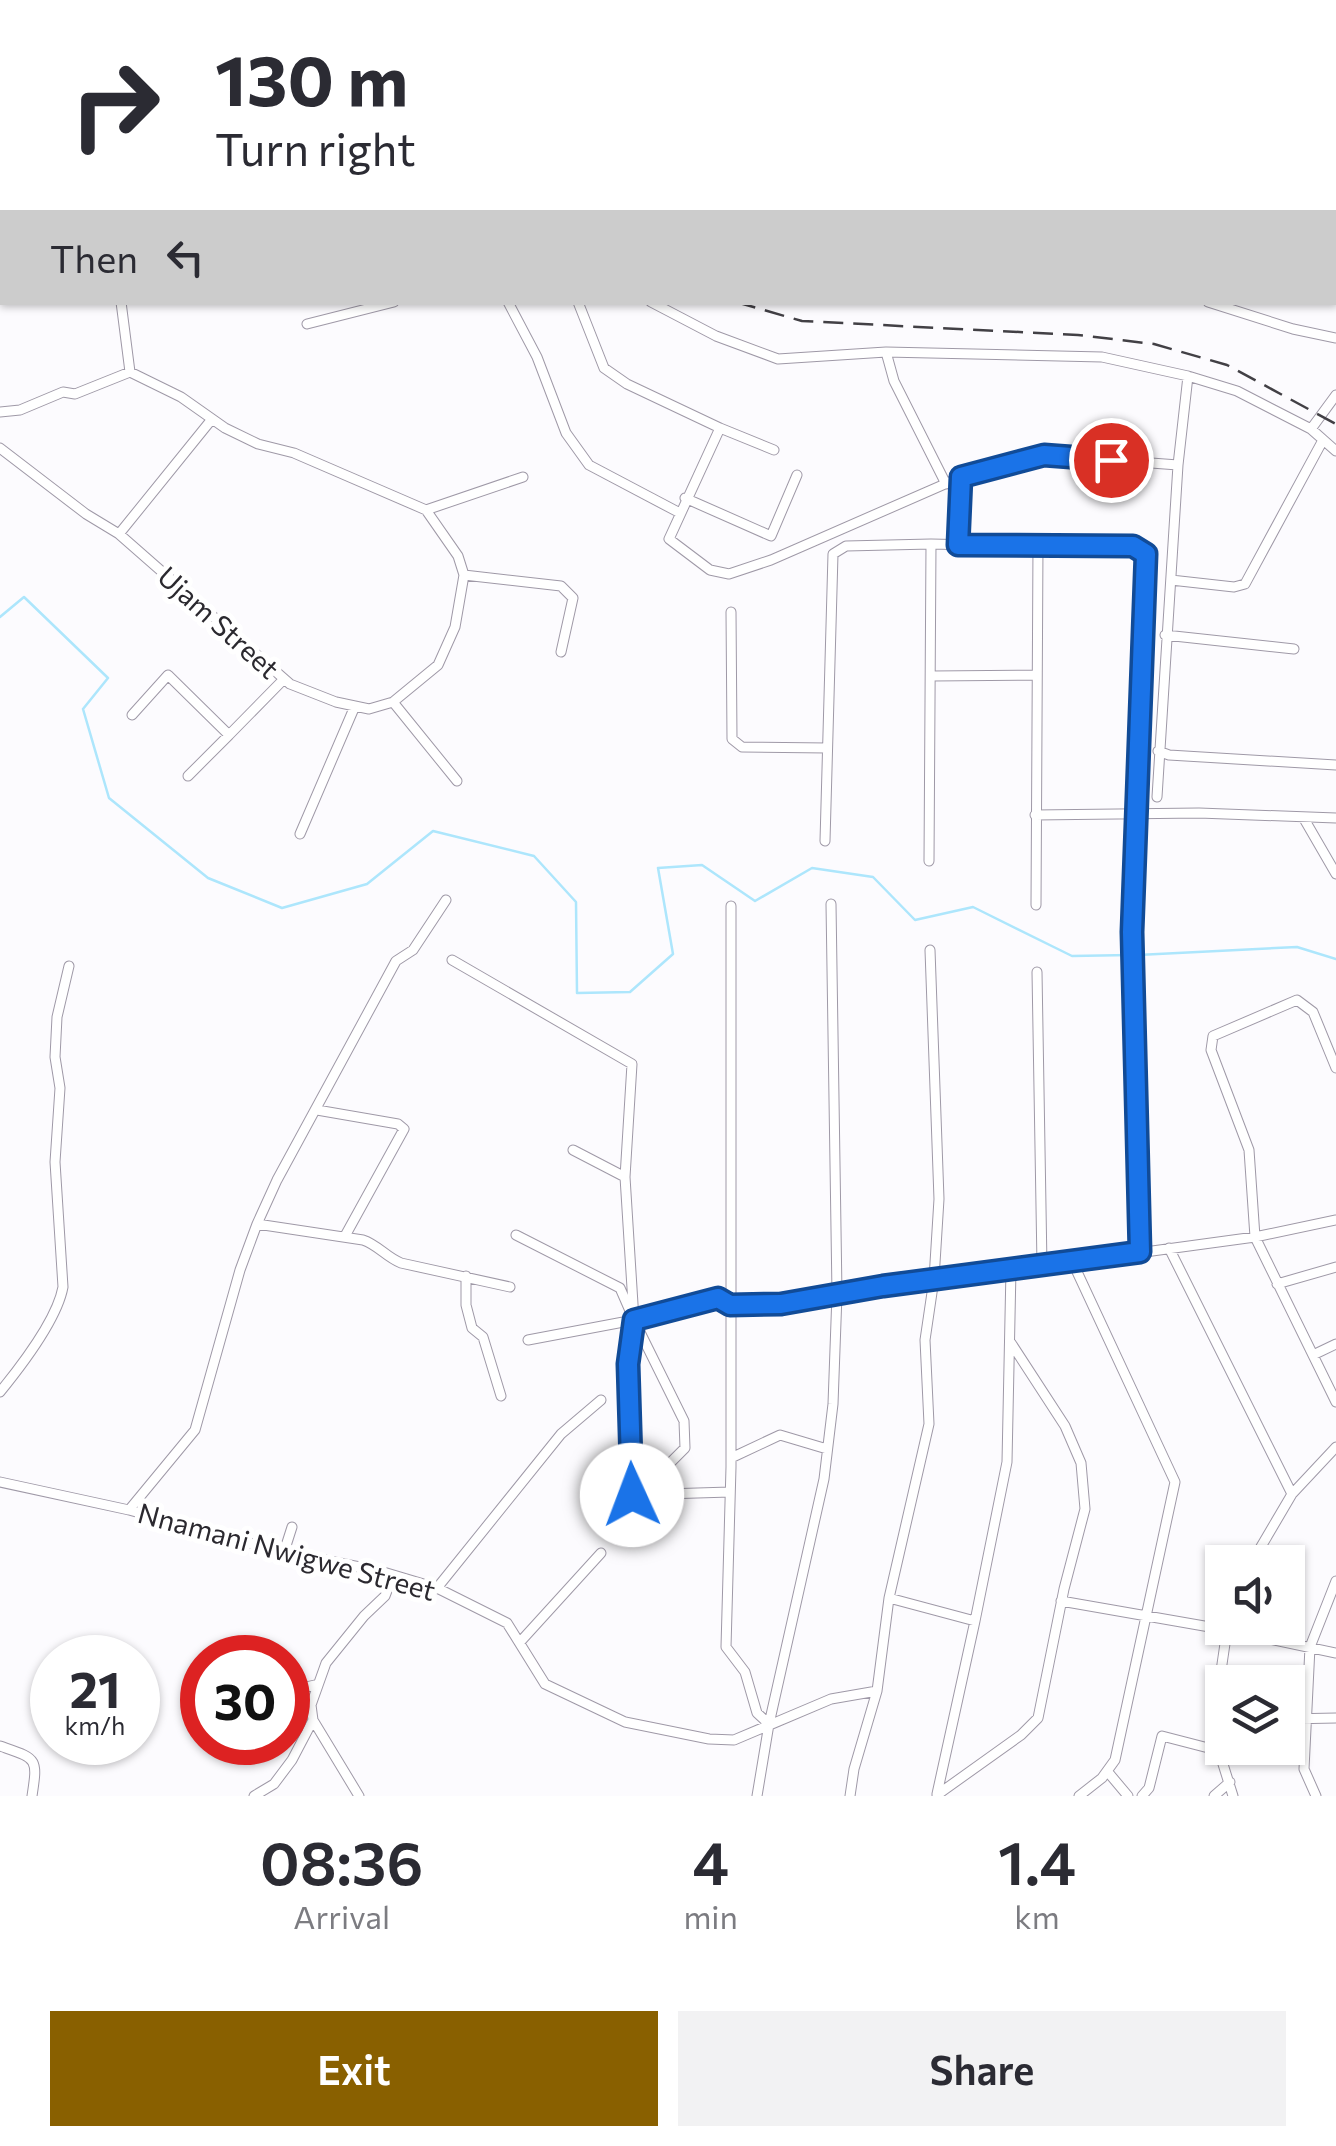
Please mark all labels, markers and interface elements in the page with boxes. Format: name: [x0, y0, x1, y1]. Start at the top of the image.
text: 130 m: [215, 35, 408, 120]
icon: right: [50, 40, 180, 170]
text: Turn right: [215, 120, 416, 175]
icon: left: [158, 230, 213, 285]
text: Then: [50, 234, 138, 281]
pin: [1069, 418, 1154, 503]
icon: arrive: [1084, 433, 1139, 488]
street label: Ujam Street: [151, 559, 287, 685]
position arrow: [580, 1443, 684, 1547]
street label: Nnamani Nwigwe Street: [135, 1495, 439, 1607]
map controls: [1205, 1545, 1305, 1765]
button: sound: [1205, 1545, 1305, 1645]
speed limit sign: 30: [180, 1635, 310, 1765]
text: 21: [69, 1657, 121, 1718]
button: layers: [1205, 1665, 1305, 1765]
text: km/h: [65, 1710, 125, 1740]
text: 08:36: [260, 1824, 423, 1897]
text: 4: [692, 1824, 729, 1897]
text: 1.4: [998, 1824, 1076, 1897]
text: Arrival: [293, 1896, 390, 1936]
text: min: [683, 1896, 738, 1936]
text: km: [1014, 1896, 1060, 1936]
button: Exit: [50, 2011, 658, 2126]
button: Share: [678, 2011, 1286, 2126]

